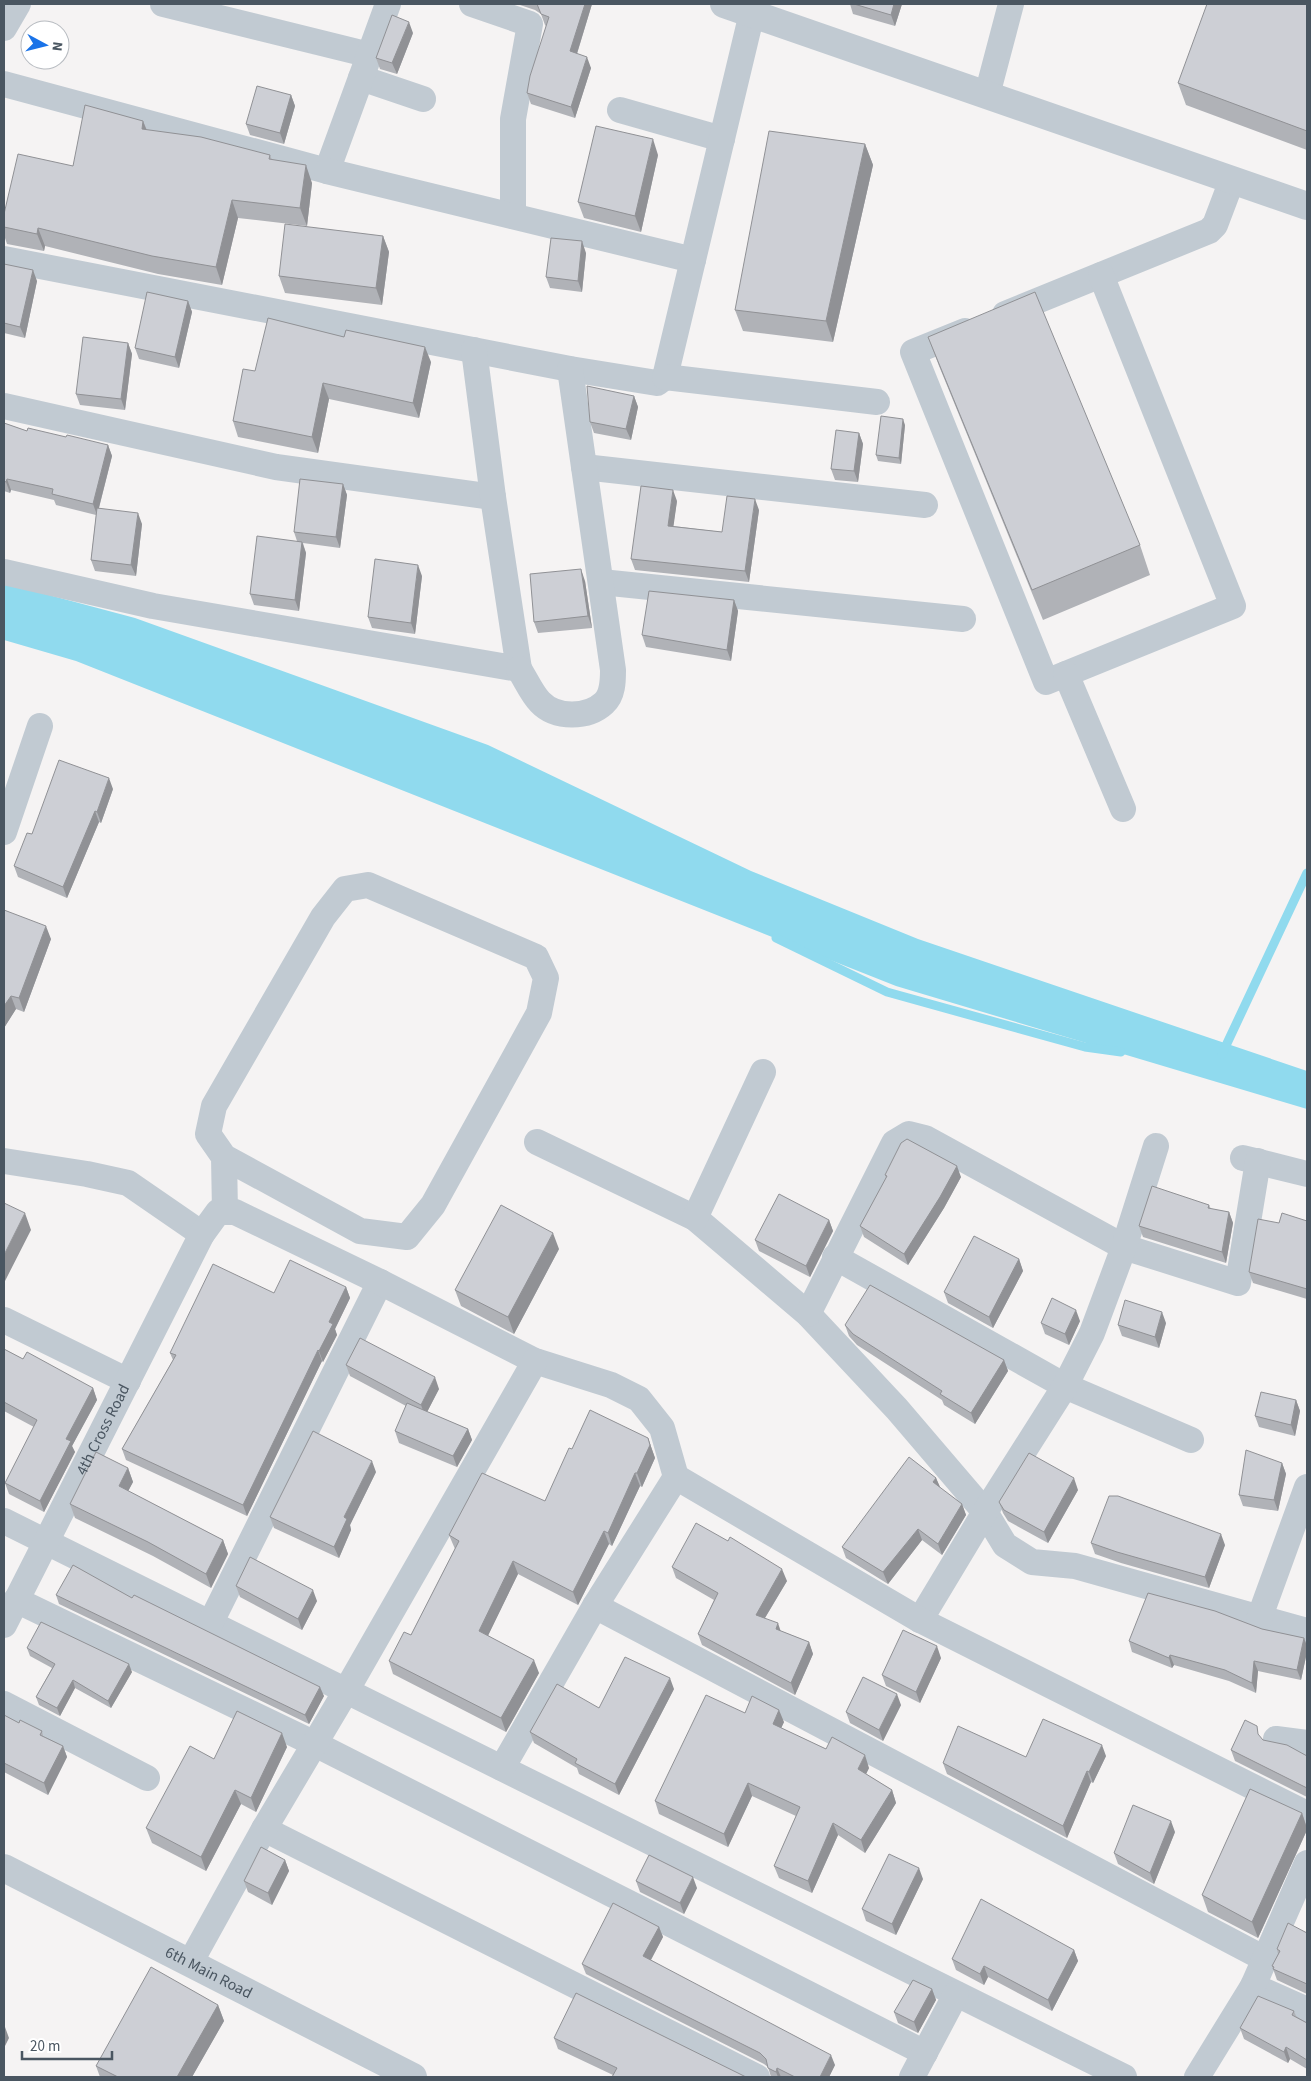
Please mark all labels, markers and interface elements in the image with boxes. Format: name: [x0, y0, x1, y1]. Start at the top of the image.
north arrow: [20, 20, 70, 70]
text: N: [46, 41, 67, 52]
street label: 4th Cross Road: [71, 1380, 135, 1479]
street label: 6th Main Road: [161, 1941, 256, 2004]
scale bar: [22, 2028, 112, 2060]
text: 20 m: [30, 2036, 60, 2057]

